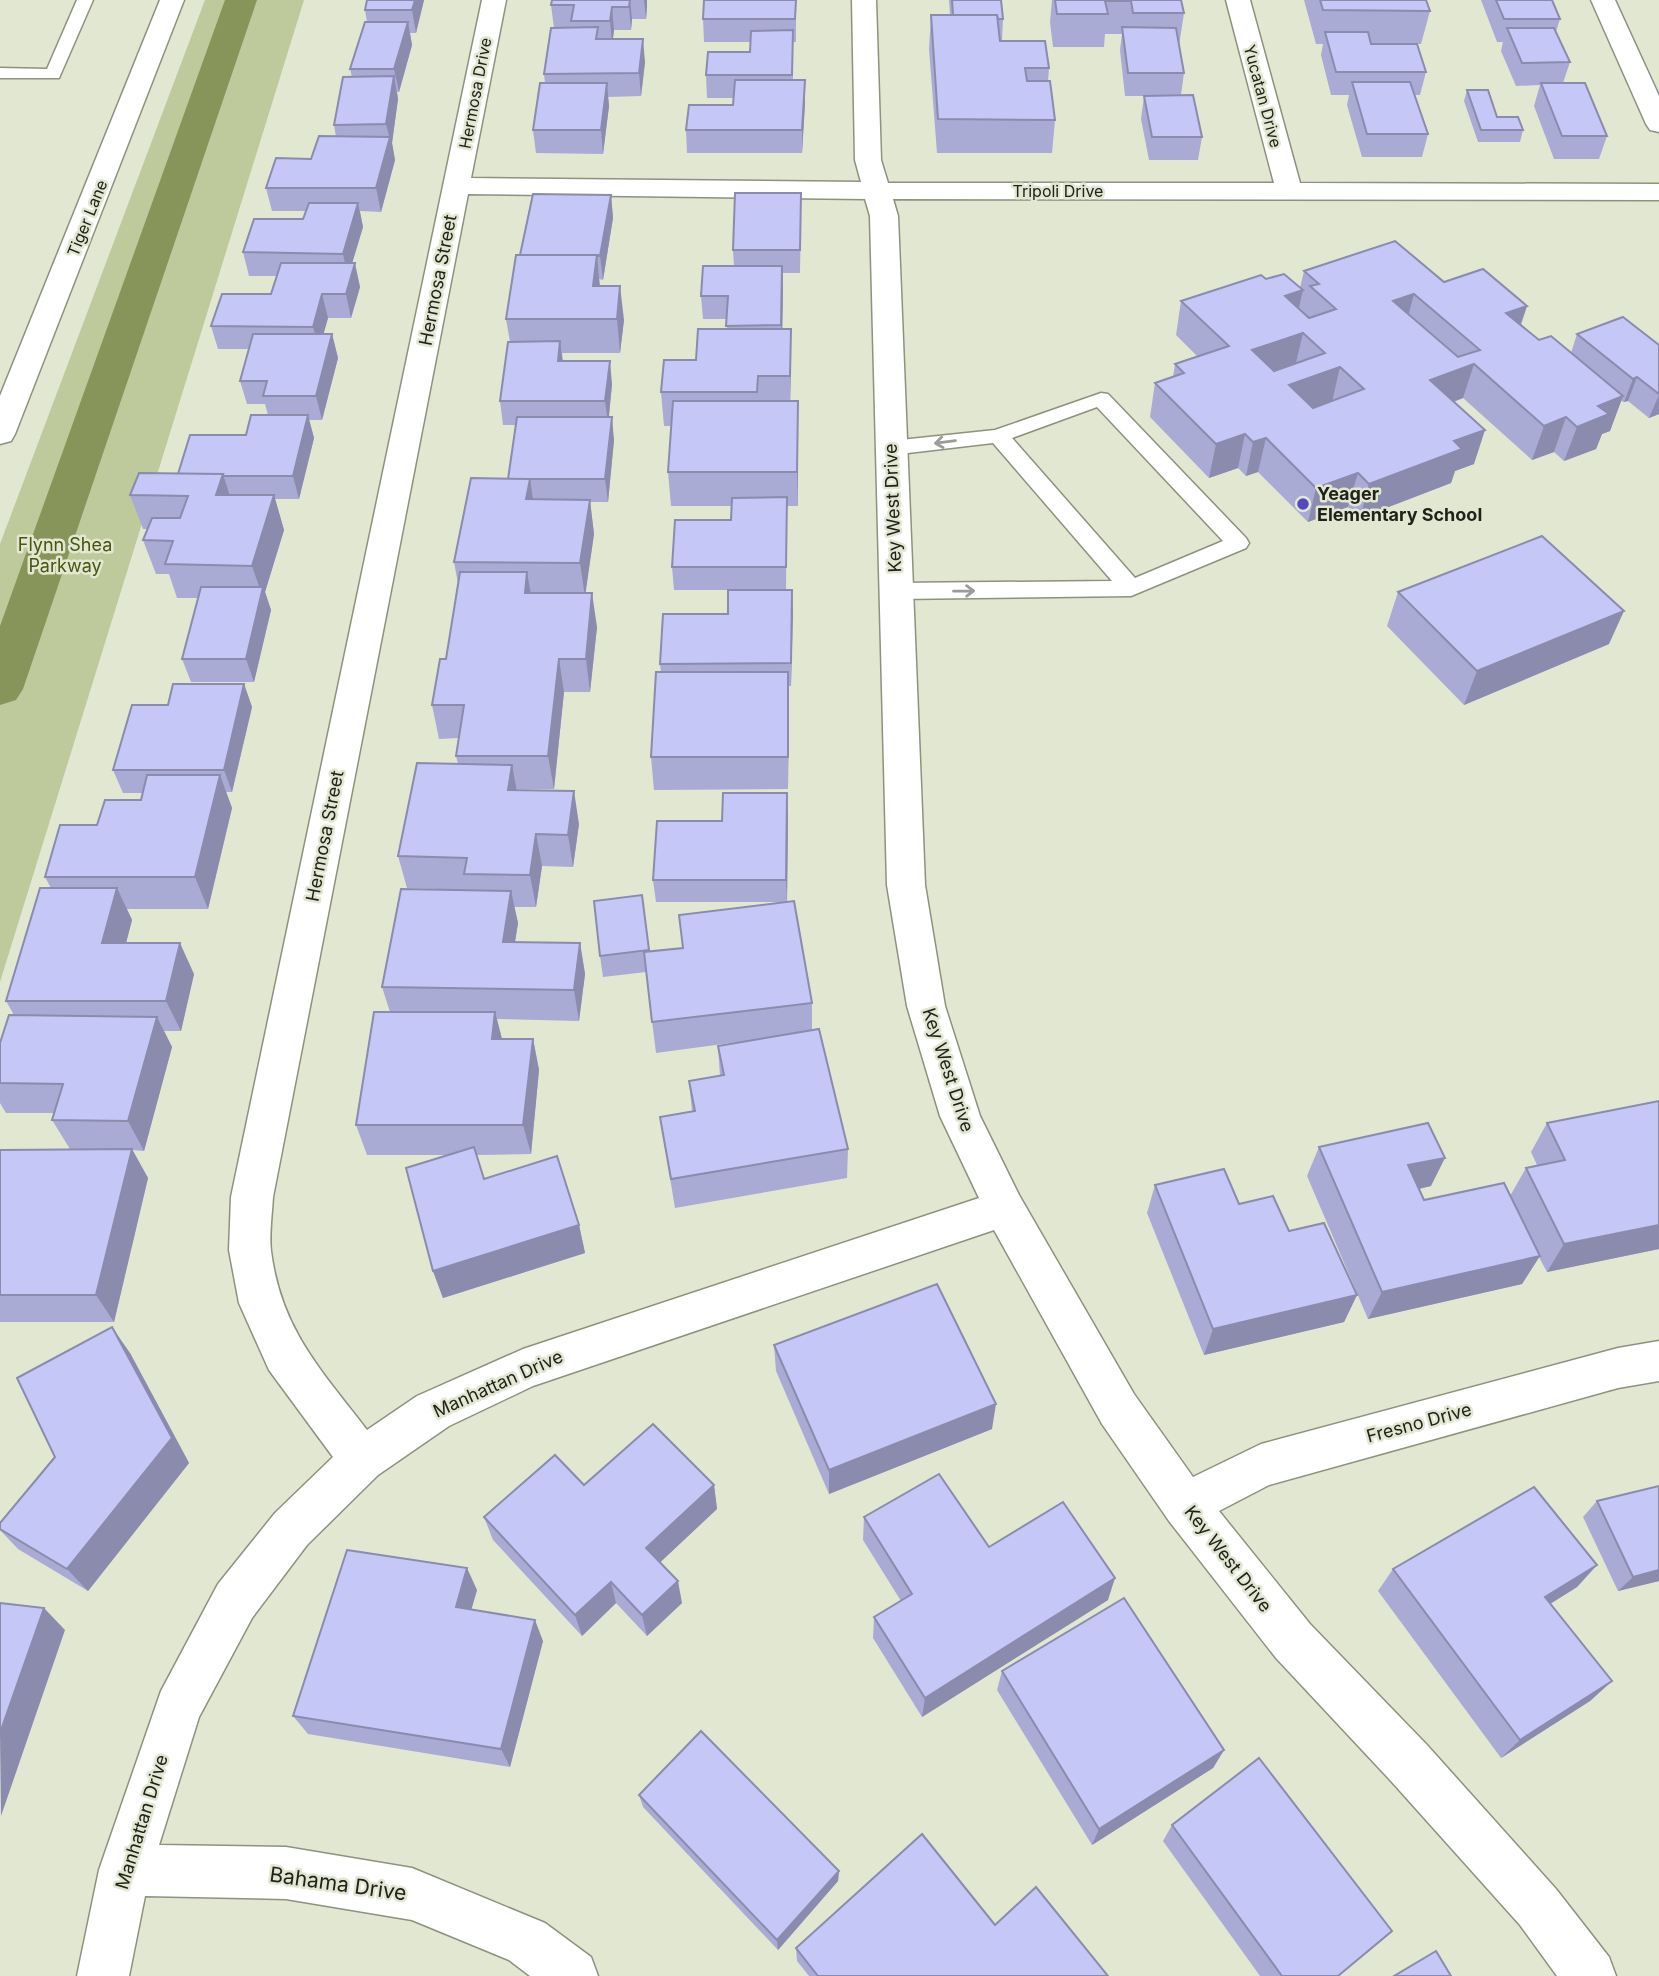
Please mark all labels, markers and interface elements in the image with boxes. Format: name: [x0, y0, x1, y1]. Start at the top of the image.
street label: Hermosa Drive: [454, 36, 496, 150]
street label: Yucatan Drive: [1240, 42, 1286, 150]
street label: Tiger Lane: [63, 177, 111, 259]
street label: Tripoli Drive: [1013, 181, 1103, 201]
street label: Hermosa Street: [415, 213, 461, 347]
one-way arrow: [934, 436, 956, 449]
street label: Key West Drive: [880, 443, 905, 573]
place label: Yeager Elementary School: [1317, 483, 1482, 525]
marker: Yeager Elementary School: [1295, 496, 1311, 512]
park label: Flynn Shea Parkway: [18, 534, 112, 576]
one-way arrow: [952, 585, 975, 598]
street label: Hermosa Street: [302, 769, 348, 903]
street label: Key West Drive: [919, 1005, 978, 1135]
street label: Manhattan Drive: [430, 1346, 566, 1422]
street label: Fresno Drive: [1364, 1398, 1474, 1447]
street label: Key West Drive: [1180, 1501, 1276, 1616]
street label: Manhattan Drive: [111, 1752, 172, 1892]
street label: Bahama Drive: [268, 1862, 408, 1905]

